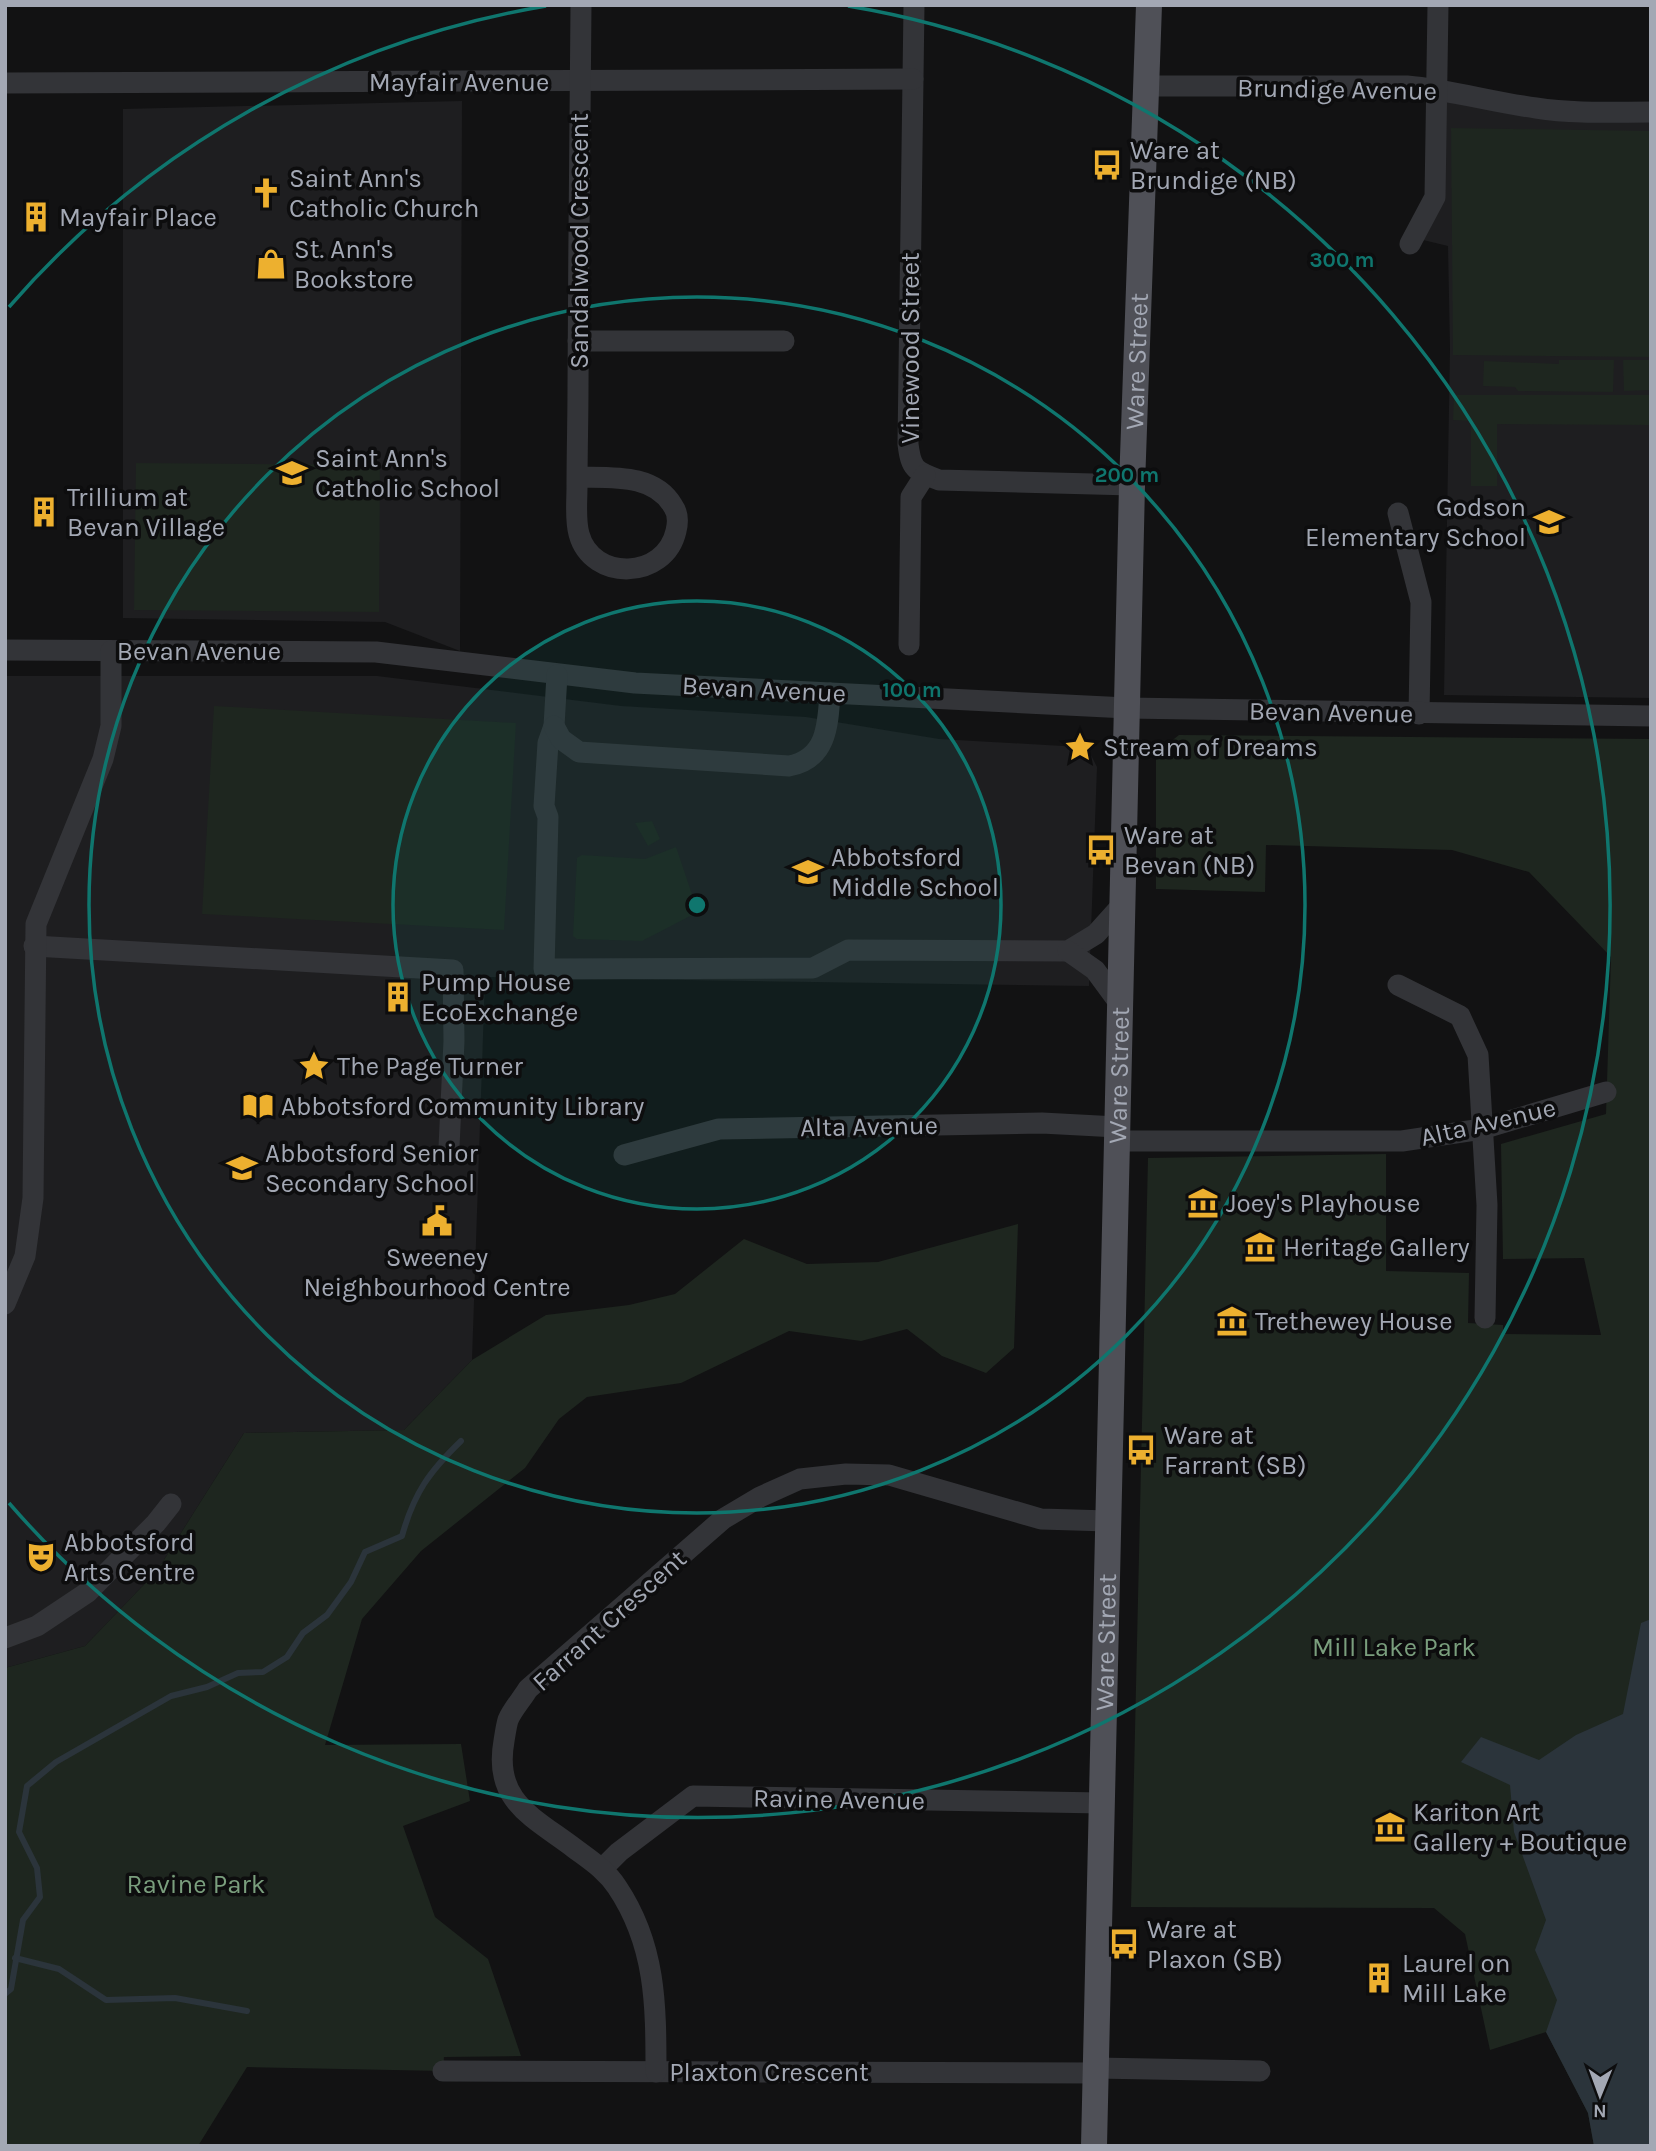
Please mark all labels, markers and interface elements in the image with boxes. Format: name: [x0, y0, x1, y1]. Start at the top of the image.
street label: Mayfair Avenue: [369, 67, 549, 98]
street label: Brundige Avenue: [1237, 72, 1437, 107]
street label: Sandalwood Crescent: [564, 113, 595, 369]
place label: Ware at Brundige (NB): [1130, 135, 1297, 196]
bus stop icon: Ware at Brundige (NB): [1090, 148, 1124, 182]
place label: Saint Ann's Catholic Church: [289, 163, 479, 224]
church icon: Saint Ann's Catholic Church: [249, 176, 283, 210]
building icon: Mayfair Place: [19, 200, 53, 234]
place label: Mayfair Place: [59, 202, 217, 233]
place label: St. Ann's Bookstore: [294, 234, 414, 295]
shop icon: St. Ann's Bookstore: [254, 247, 288, 281]
text: 300 m: [1310, 248, 1374, 272]
street label: Vinewood Street: [895, 252, 926, 444]
street label: Ware Street: [1119, 292, 1155, 431]
place label: Saint Ann's Catholic School: [315, 443, 500, 504]
school or university icon: Saint Ann's Catholic School: [275, 456, 309, 490]
text: 200 m: [1095, 463, 1159, 487]
place label: Trillium at Bevan Village: [67, 482, 225, 543]
place label: Godson Elementary School: [1305, 492, 1526, 553]
building icon: Trillium at Bevan Village: [27, 495, 61, 529]
school or university icon: Godson Elementary School: [1532, 505, 1566, 539]
street label: Bevan Avenue: [117, 636, 281, 667]
street label: Bevan Avenue: [681, 670, 847, 709]
text: 100 m: [882, 678, 942, 702]
street label: Bevan Avenue: [1249, 696, 1413, 729]
place icon: Stream of Dreams: [1063, 730, 1097, 764]
place label: Stream of Dreams: [1103, 732, 1318, 763]
place label: Ware at Bevan (NB): [1124, 820, 1255, 881]
bus stop icon: Ware at Bevan (NB): [1084, 833, 1118, 867]
place label: Abbotsford Middle School: [831, 842, 999, 903]
school or university icon: Abbotsford Middle School: [791, 855, 825, 889]
centre of rings: [685, 893, 709, 917]
place label: Pump House EcoExchange: [421, 967, 578, 1028]
building icon: Pump House EcoExchange: [381, 980, 415, 1014]
street label: Ware Street: [1102, 1006, 1136, 1144]
place icon: The Page Turner: [297, 1049, 331, 1083]
place label: The Page Turner: [337, 1051, 524, 1082]
library icon: Abbotsford Community Library: [241, 1089, 275, 1123]
place label: Abbotsford Community Library: [281, 1091, 644, 1122]
street label: Alta Avenue: [1417, 1092, 1559, 1153]
street label: Alta Avenue: [800, 1110, 938, 1143]
place label: Abbotsford Senior Secondary School: [265, 1138, 478, 1199]
school or university icon: Abbotsford Senior Secondary School: [225, 1151, 259, 1185]
museum icon: Joey's Playhouse: [1186, 1186, 1220, 1220]
place label: Joey's Playhouse: [1226, 1188, 1420, 1219]
public building icon: Sweeney Neighbourhood Centre: [420, 1204, 454, 1238]
museum icon: Heritage Gallery: [1243, 1230, 1277, 1264]
place label: Heritage Gallery: [1283, 1232, 1470, 1263]
place label: Sweeney Neighbourhood Centre: [303, 1242, 571, 1303]
museum icon: Trethewey House: [1215, 1304, 1249, 1338]
place label: Trethewey House: [1255, 1306, 1453, 1337]
place label: Ware at Farrant (SB): [1164, 1420, 1306, 1481]
bus stop icon: Ware at Farrant (SB): [1124, 1433, 1158, 1467]
place label: Abbotsford Arts Centre: [64, 1527, 195, 1588]
theatre icon: Abbotsford Arts Centre: [24, 1540, 58, 1574]
street label: Farrant Crescent: [526, 1543, 693, 1698]
street label: Ware Street: [1089, 1573, 1123, 1711]
park label: Mill Lake Park: [1312, 1632, 1476, 1663]
street label: Ravine Avenue: [753, 1783, 925, 1816]
place label: Kariton Art Gallery + Boutique: [1413, 1797, 1627, 1858]
museum icon: Kariton Art Gallery + Boutique: [1373, 1810, 1407, 1844]
park label: Ravine Park: [126, 1869, 266, 1900]
place label: Ware at Plaxon (SB): [1147, 1914, 1283, 1975]
bus stop icon: Ware at Plaxon (SB): [1107, 1927, 1141, 1961]
place label: Laurel on Mill Lake: [1402, 1948, 1510, 2009]
building icon: Laurel on Mill Lake: [1362, 1961, 1396, 1995]
street label: Plaxton Crescent: [669, 2057, 869, 2088]
north arrow: [1565, 2060, 1635, 2130]
text: N: [1593, 2100, 1607, 2122]

